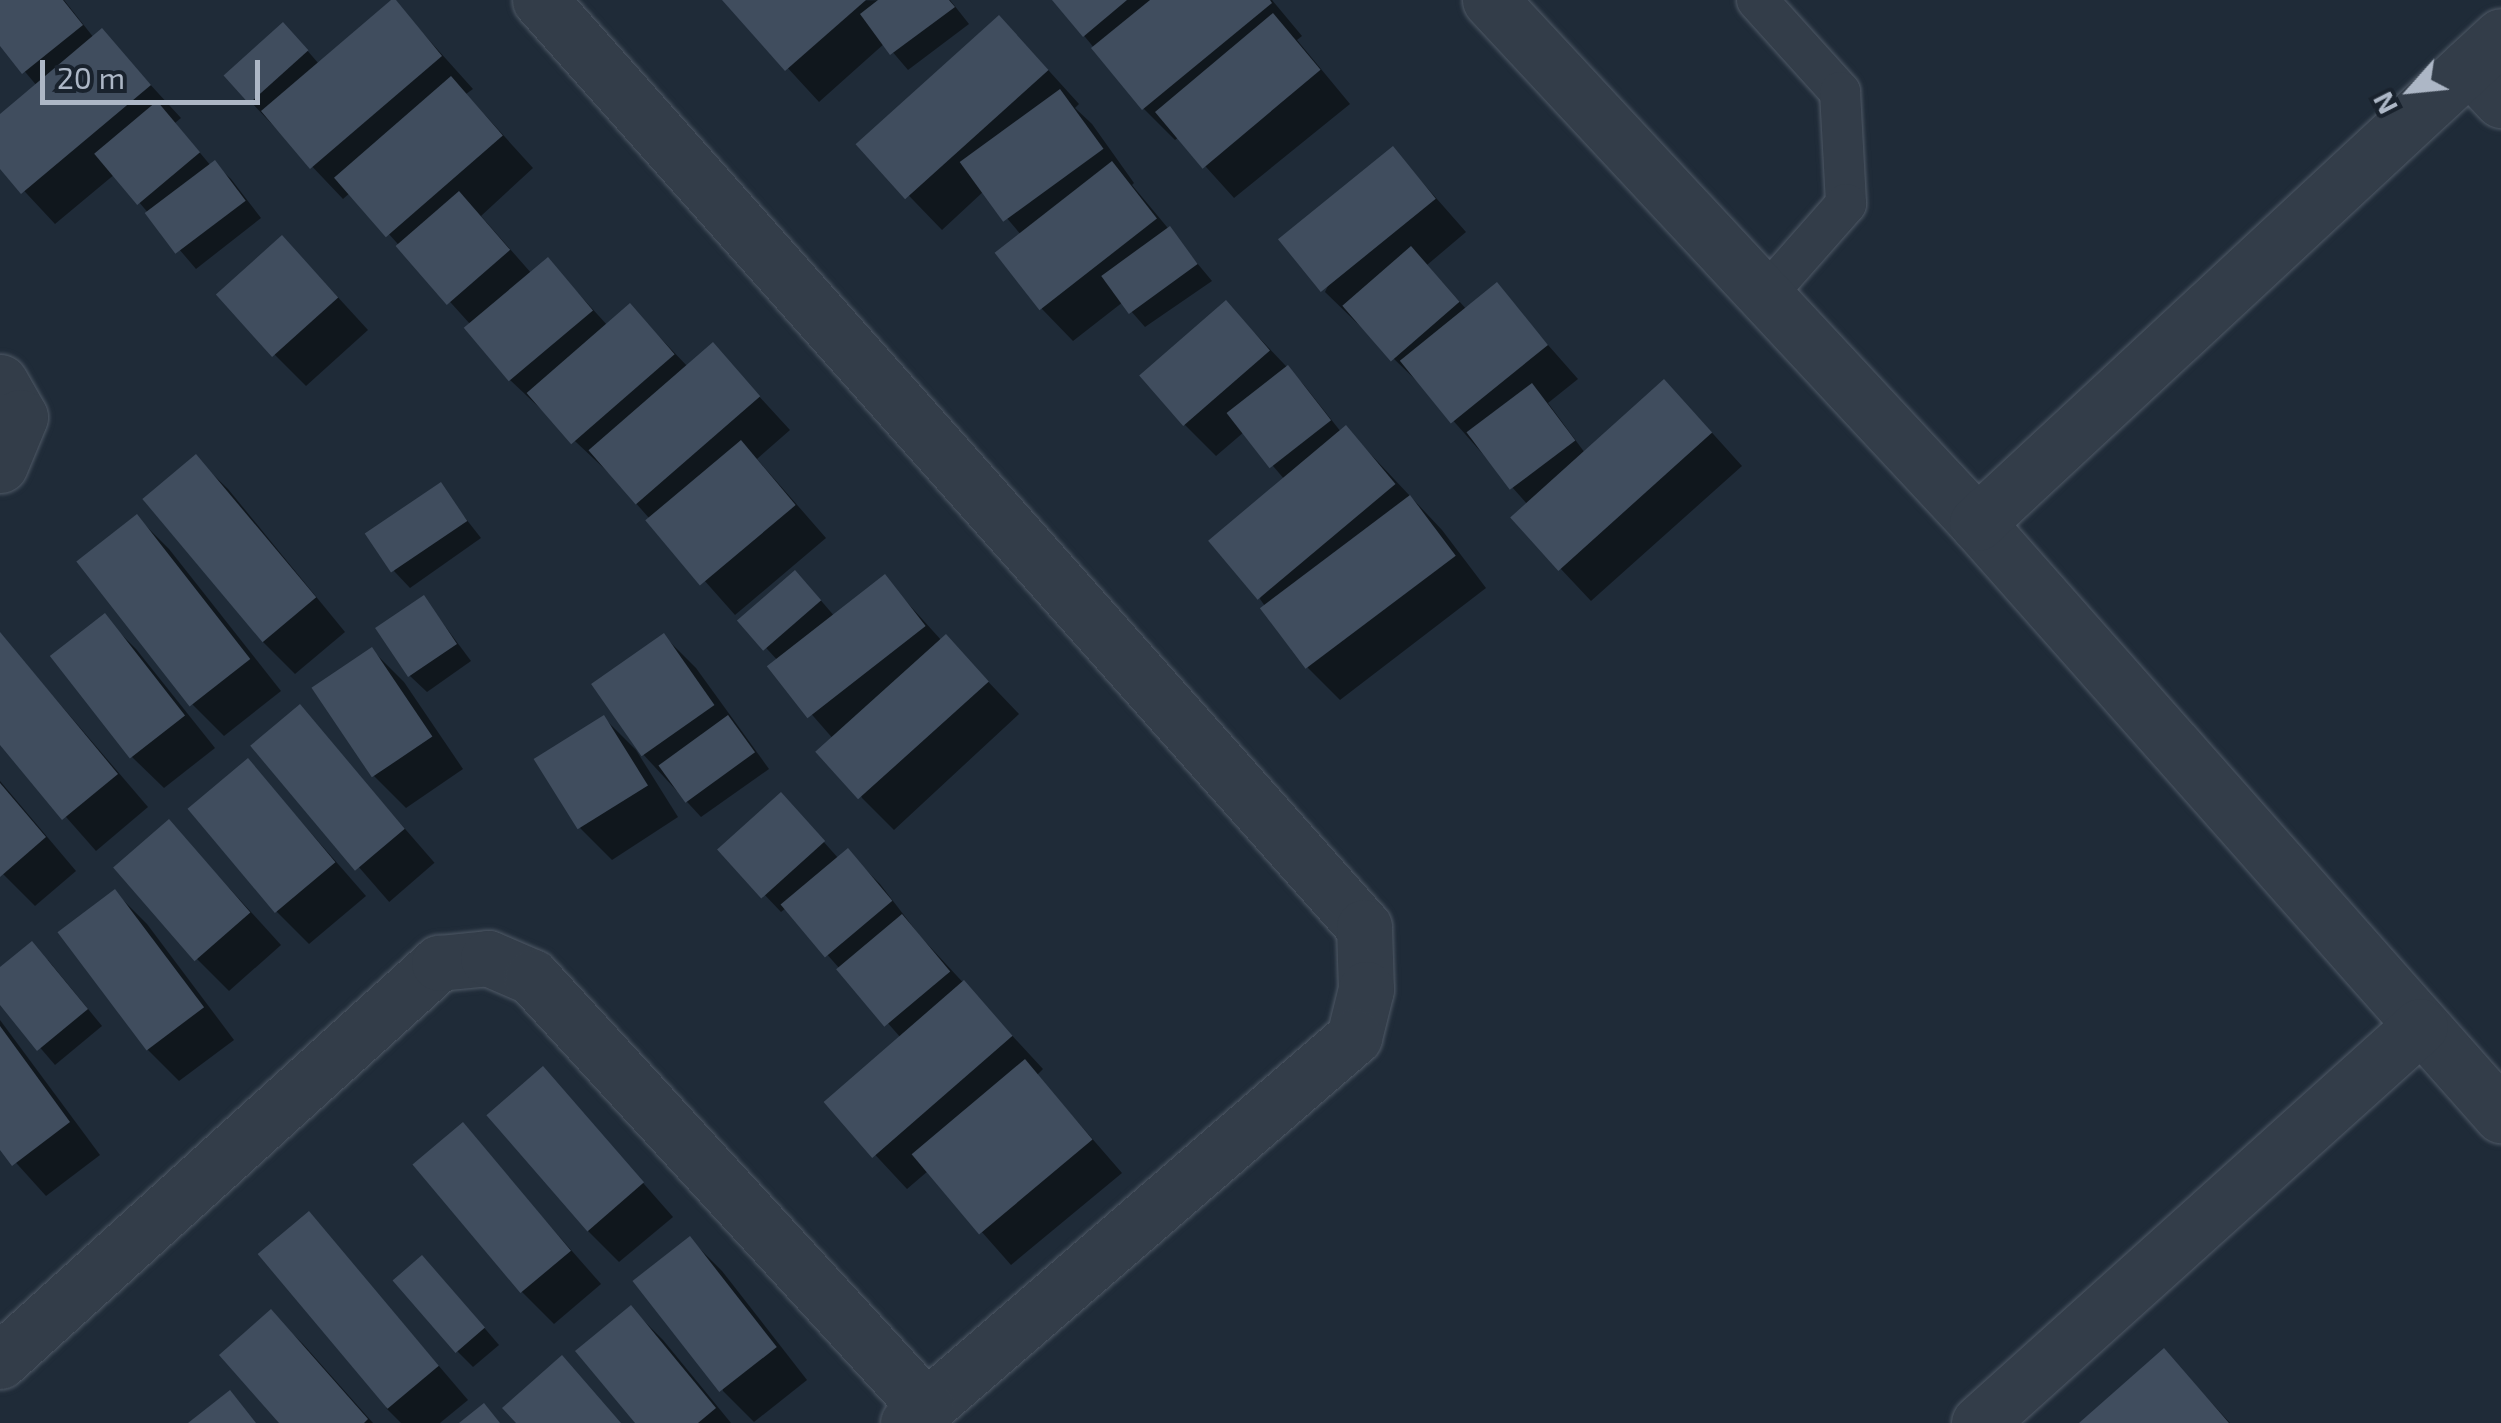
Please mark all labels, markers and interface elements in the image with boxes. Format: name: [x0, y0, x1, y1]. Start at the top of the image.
scale bar: [45, 40, 265, 102]
north arrow: [2361, 40, 2461, 140]
text: 20 m: [57, 59, 125, 95]
text: N: [2365, 87, 2404, 120]

